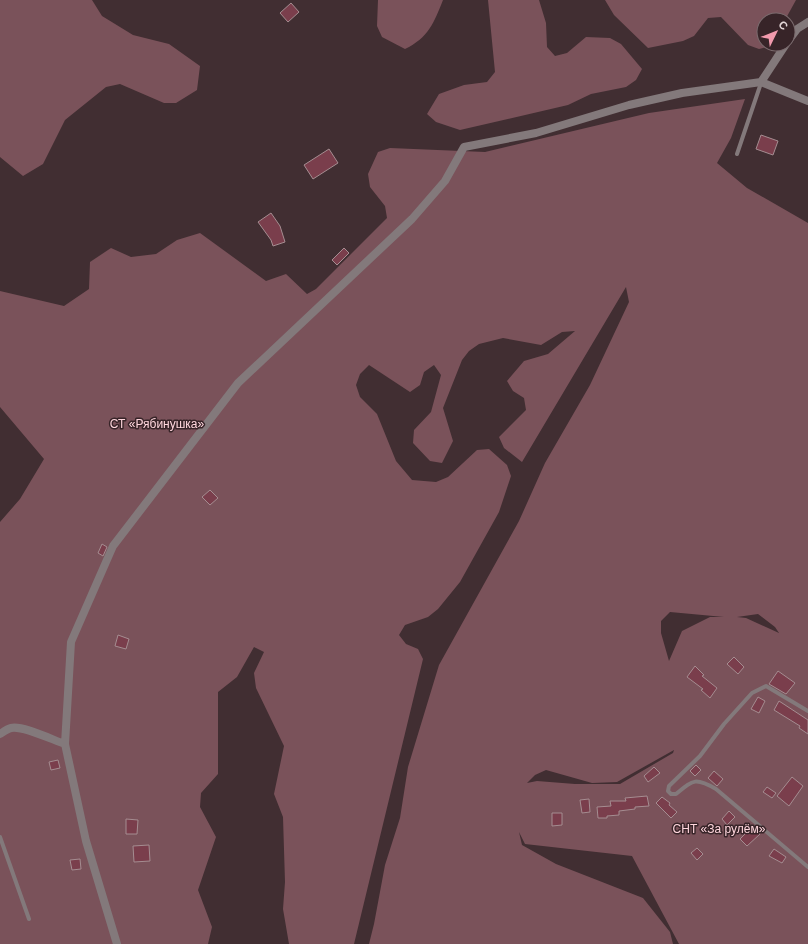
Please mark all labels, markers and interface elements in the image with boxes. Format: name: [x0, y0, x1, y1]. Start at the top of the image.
north arrow: [756, 12, 796, 52]
text: С: [776, 18, 790, 32]
park label: СТ «Рябинушка»: [110, 417, 205, 431]
park label: СНТ «За рулём»: [673, 822, 766, 836]

